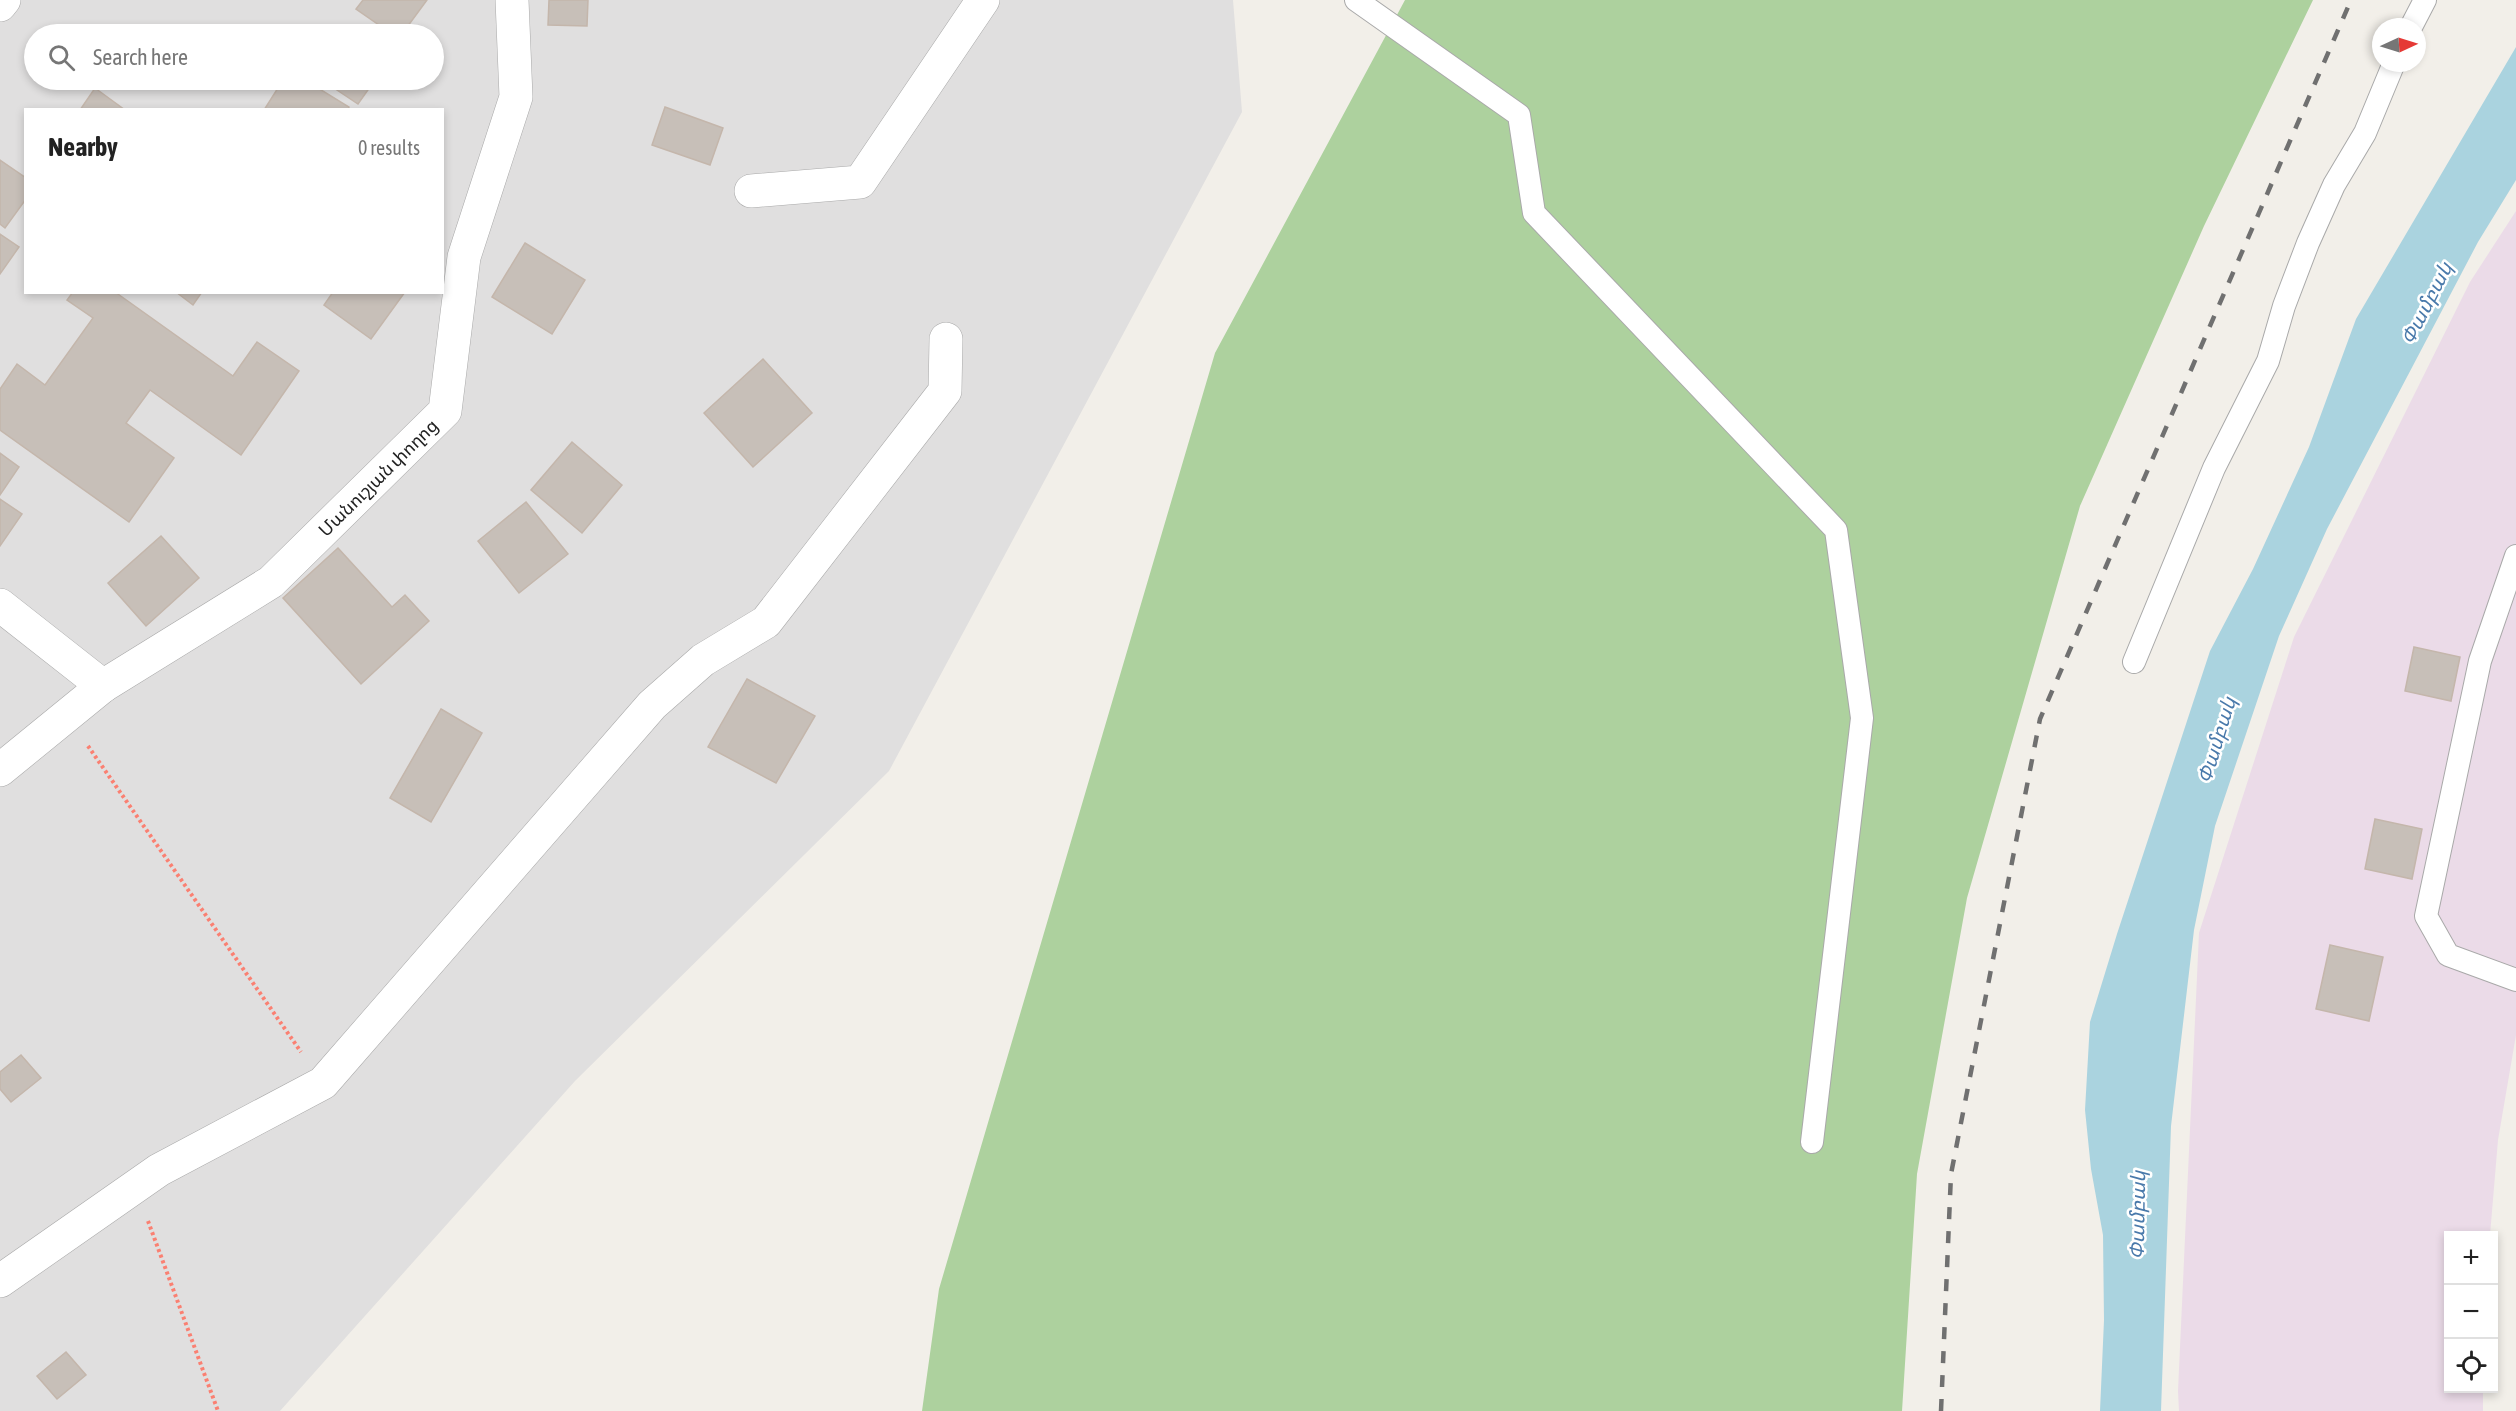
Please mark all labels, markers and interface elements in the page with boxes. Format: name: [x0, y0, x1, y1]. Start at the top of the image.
north arrow: [2372, 18, 2426, 72]
search box: [24, 24, 444, 90]
icon: search: [45, 41, 78, 74]
text: Search here: [93, 44, 188, 70]
text: Nearby: [48, 132, 118, 162]
text: 0 results: [358, 136, 420, 159]
water label: Փամբակ: [2396, 257, 2458, 348]
street label: Մանուշյան փողոց: [314, 414, 442, 540]
water label: Փամբակ: [2192, 693, 2241, 786]
water label: Փամբակ: [2125, 1169, 2150, 1260]
map controls: [2444, 1231, 2498, 1393]
button: +: [2444, 1231, 2498, 1285]
button: −: [2444, 1285, 2498, 1339]
button: locate: [2444, 1339, 2498, 1393]

